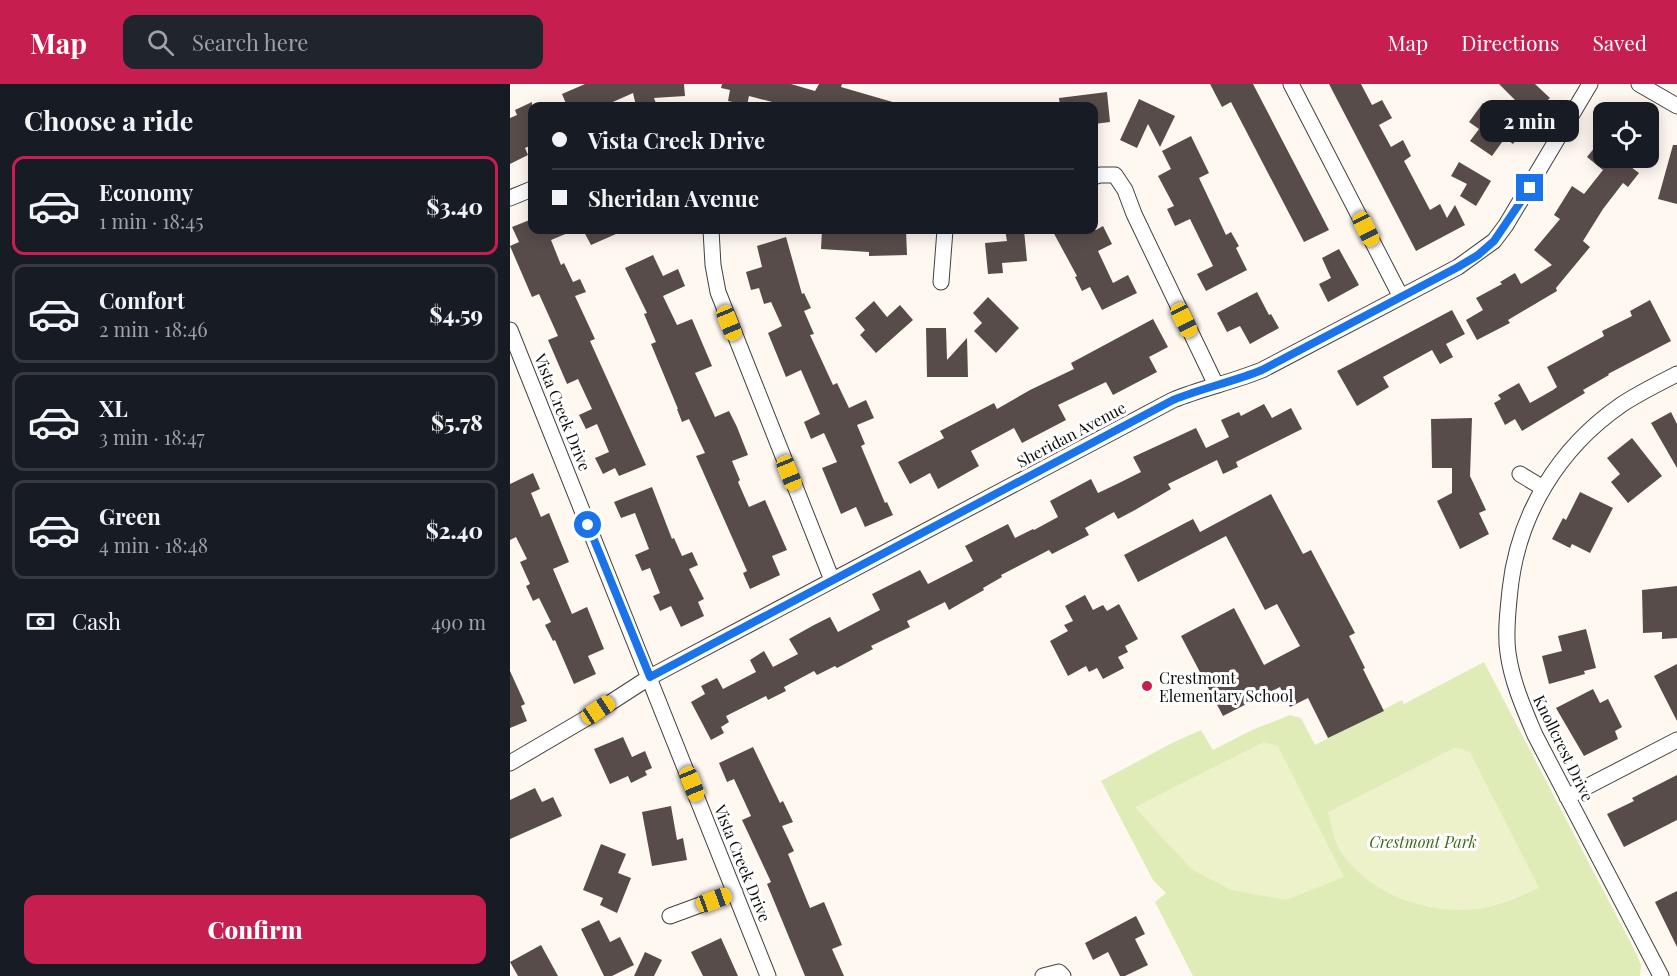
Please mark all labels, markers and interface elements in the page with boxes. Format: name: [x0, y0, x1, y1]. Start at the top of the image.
search box: [123, 15, 543, 69]
text: Map: [30, 24, 87, 61]
icon: search: [144, 26, 177, 59]
text: Search here: [192, 27, 308, 57]
text: Map: [1387, 28, 1428, 56]
text: Directions: [1461, 28, 1559, 56]
text: Saved: [1592, 28, 1647, 56]
callout: 2 min: [1480, 101, 1580, 143]
text: Choose a ride: [24, 102, 193, 138]
map controls: [1593, 102, 1659, 168]
button: locate: [1593, 102, 1659, 168]
text: 2 min: [1503, 107, 1556, 134]
text: Vista Creek Drive: [588, 125, 765, 155]
route end: [1516, 174, 1543, 201]
text: Economy: [99, 177, 193, 207]
icon: car: [27, 179, 81, 233]
text: Sheridan Avenue: [588, 183, 759, 213]
text: $3.40: [427, 191, 483, 221]
text: 1 min · 18:45: [99, 207, 203, 234]
car: [1350, 209, 1382, 249]
text: Comfort: [99, 285, 185, 315]
icon: car: [27, 287, 81, 341]
text: $4.59: [430, 299, 483, 329]
car: [1168, 300, 1200, 340]
car: [714, 303, 744, 343]
text: 2 min · 18:46: [99, 315, 208, 342]
street label: Vista Creek Drive: [530, 349, 596, 474]
text: XL: [99, 393, 128, 423]
icon: car: [27, 395, 81, 449]
street label: Sheridan Avenue: [1013, 396, 1129, 472]
text: $5.78: [431, 407, 483, 437]
text: 3 min · 18:47: [99, 423, 205, 450]
car: [774, 453, 804, 493]
text: Green: [99, 501, 161, 531]
icon: car: [27, 503, 81, 557]
route start: [574, 511, 601, 538]
text: $2.40: [426, 515, 483, 545]
text: 4 min · 18:48: [99, 531, 208, 558]
icon: cash: [24, 605, 57, 638]
text: Cash: [72, 606, 121, 636]
text: 490 m: [431, 608, 486, 635]
place label: Crestmont Elementary School: [1159, 667, 1294, 706]
marker: Crestmont Elementary School: [1140, 679, 1154, 693]
street label: Knollcrest Drive: [1529, 691, 1599, 805]
car: [578, 692, 618, 728]
car: [677, 764, 707, 804]
street label: Vista Creek Drive: [710, 800, 776, 925]
park label: Crestmont Park: [1369, 831, 1477, 852]
car: [694, 885, 734, 915]
button: Confirm: [24, 895, 486, 964]

